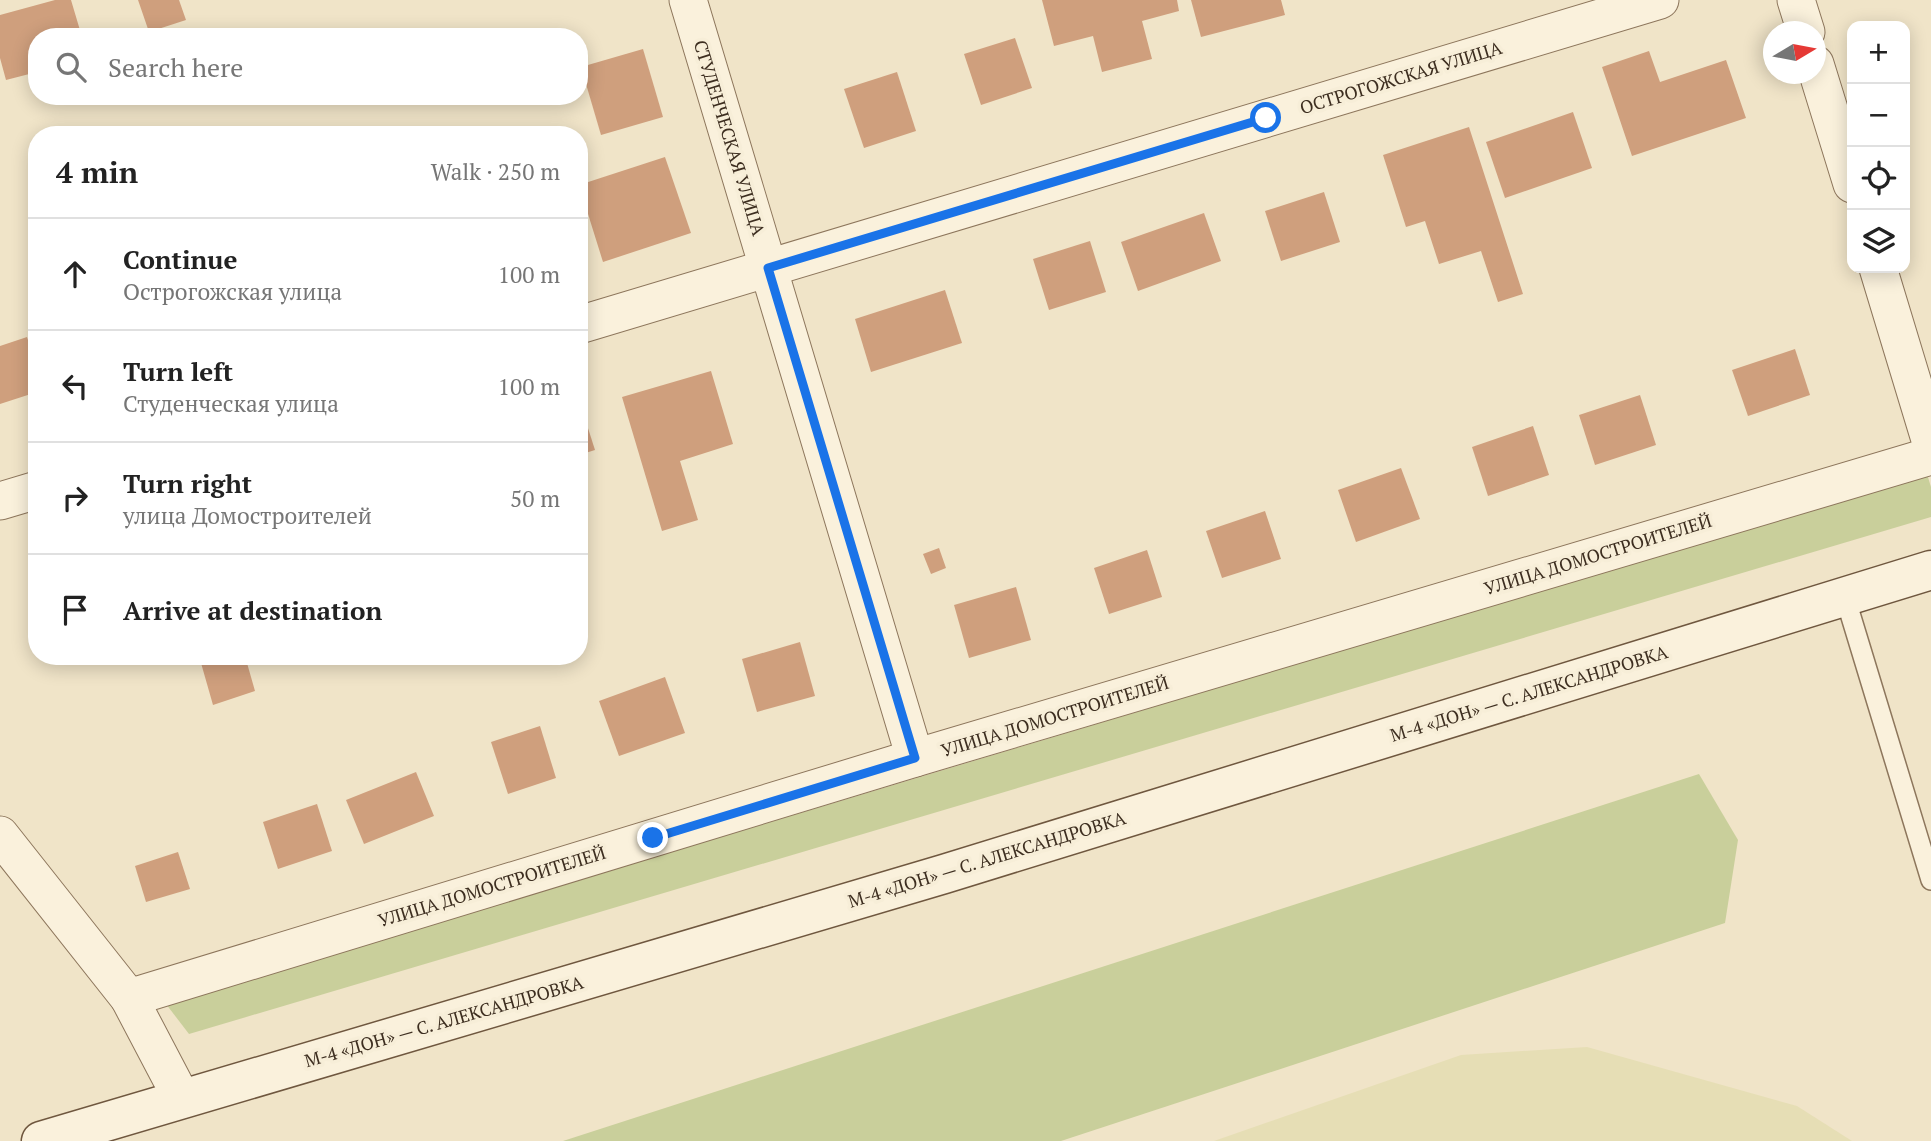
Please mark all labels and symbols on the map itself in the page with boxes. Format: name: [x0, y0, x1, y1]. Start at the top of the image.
north arrow: [1763, 21, 1826, 84]
street label: ОСТРОГОЖСКАЯ УЛИЦА: [1297, 35, 1505, 119]
street label: СТУДЕНЧЕСКАЯ УЛИЦА: [689, 37, 771, 239]
route start: [1250, 102, 1281, 133]
street label: УЛИЦА ДОМОСТРОИТЕЛЕЙ: [1481, 508, 1714, 600]
street label: М-4 «ДОН» — С. АЛЕКСАНДРОВКА: [1387, 639, 1671, 747]
street label: УЛИЦА ДОМОСТРОИТЕЛЕЙ: [938, 670, 1171, 762]
street label: М-4 «ДОН» — С. АЛЕКСАНДРОВКА: [845, 805, 1129, 913]
route end: [637, 822, 668, 853]
street label: УЛИЦА ДОМОСТРОИТЕЛЕЙ: [375, 840, 608, 932]
street label: М-4 «ДОН» — С. АЛЕКСАНДРОВКА: [302, 969, 587, 1072]

